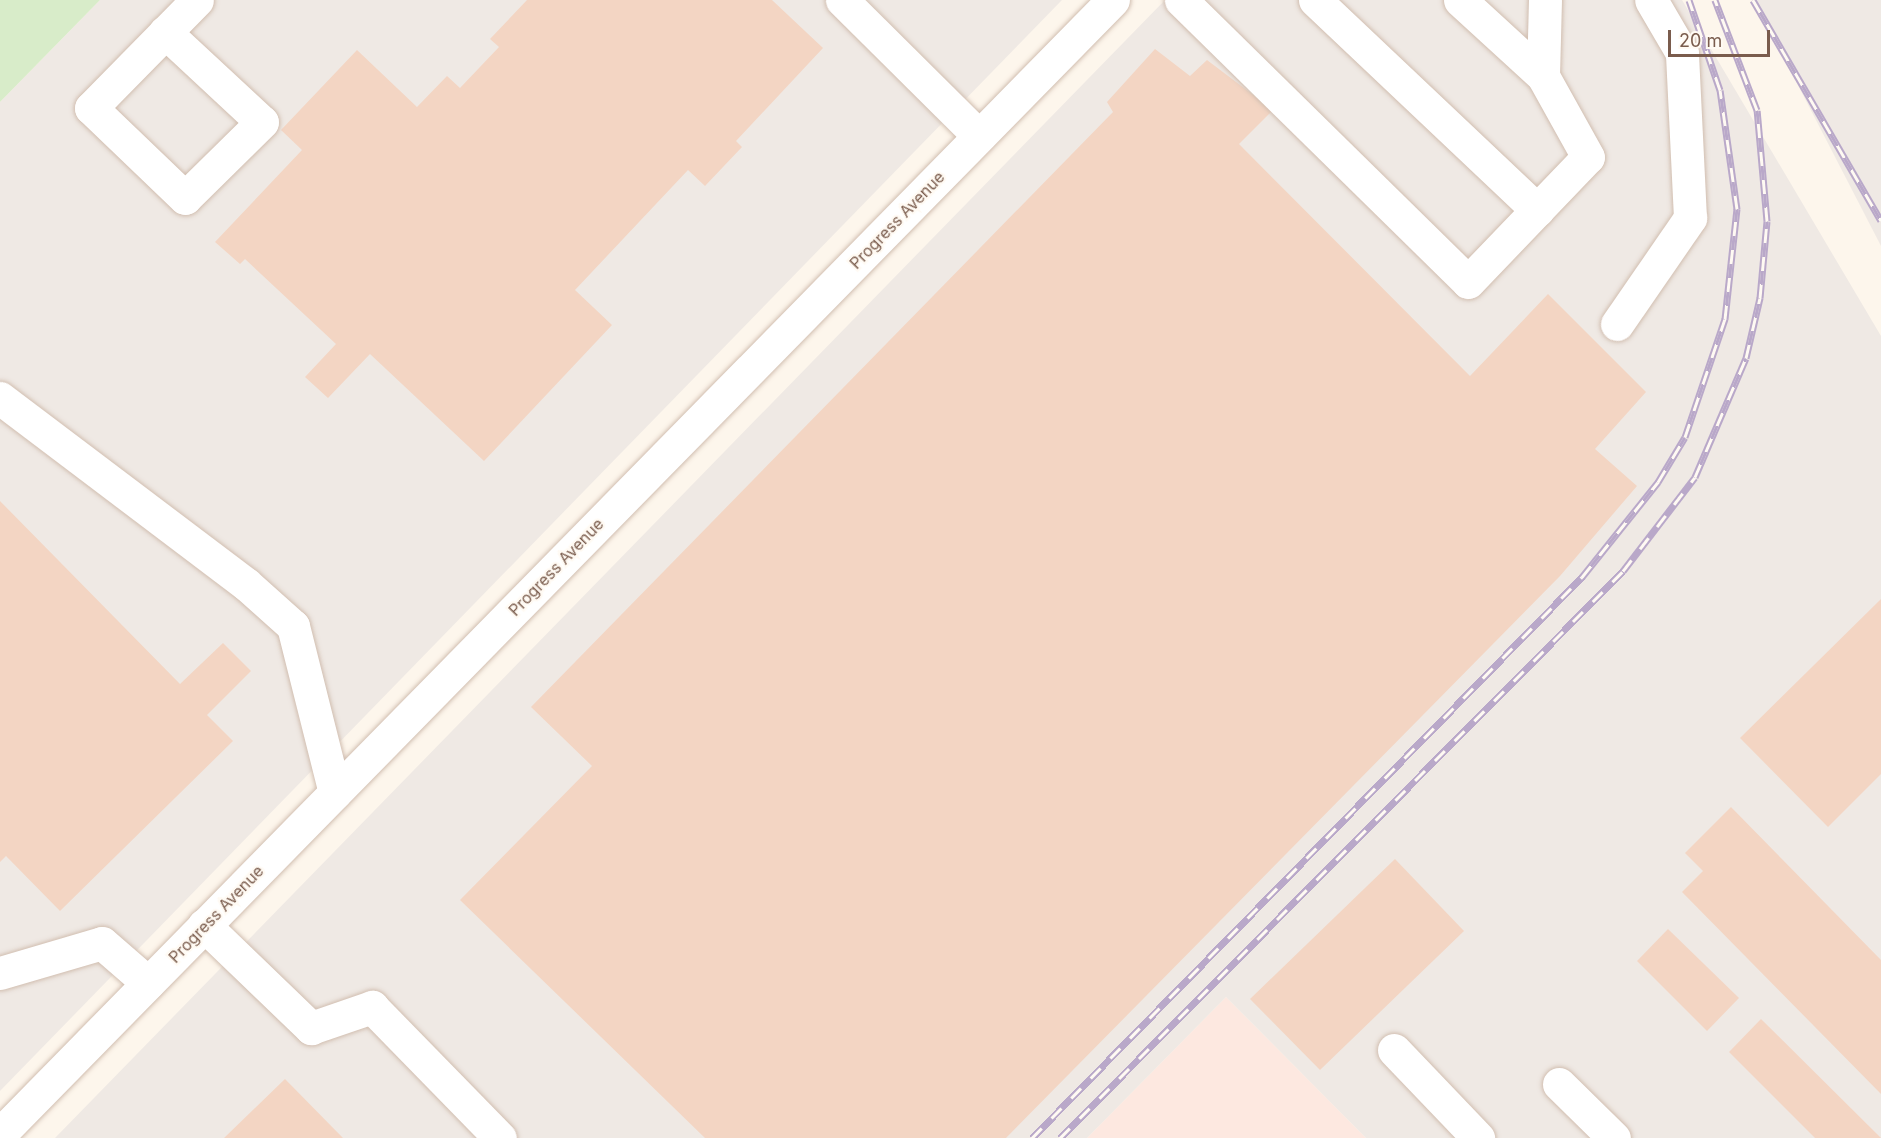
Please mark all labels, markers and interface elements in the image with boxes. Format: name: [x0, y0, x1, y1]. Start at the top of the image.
scale bar: [1671, 18, 1773, 56]
text: 20 m: [1679, 30, 1722, 51]
street label: Progress Avenue: [846, 167, 948, 273]
street label: Progress Avenue: [505, 514, 607, 620]
street label: Progress Avenue: [165, 861, 267, 967]

